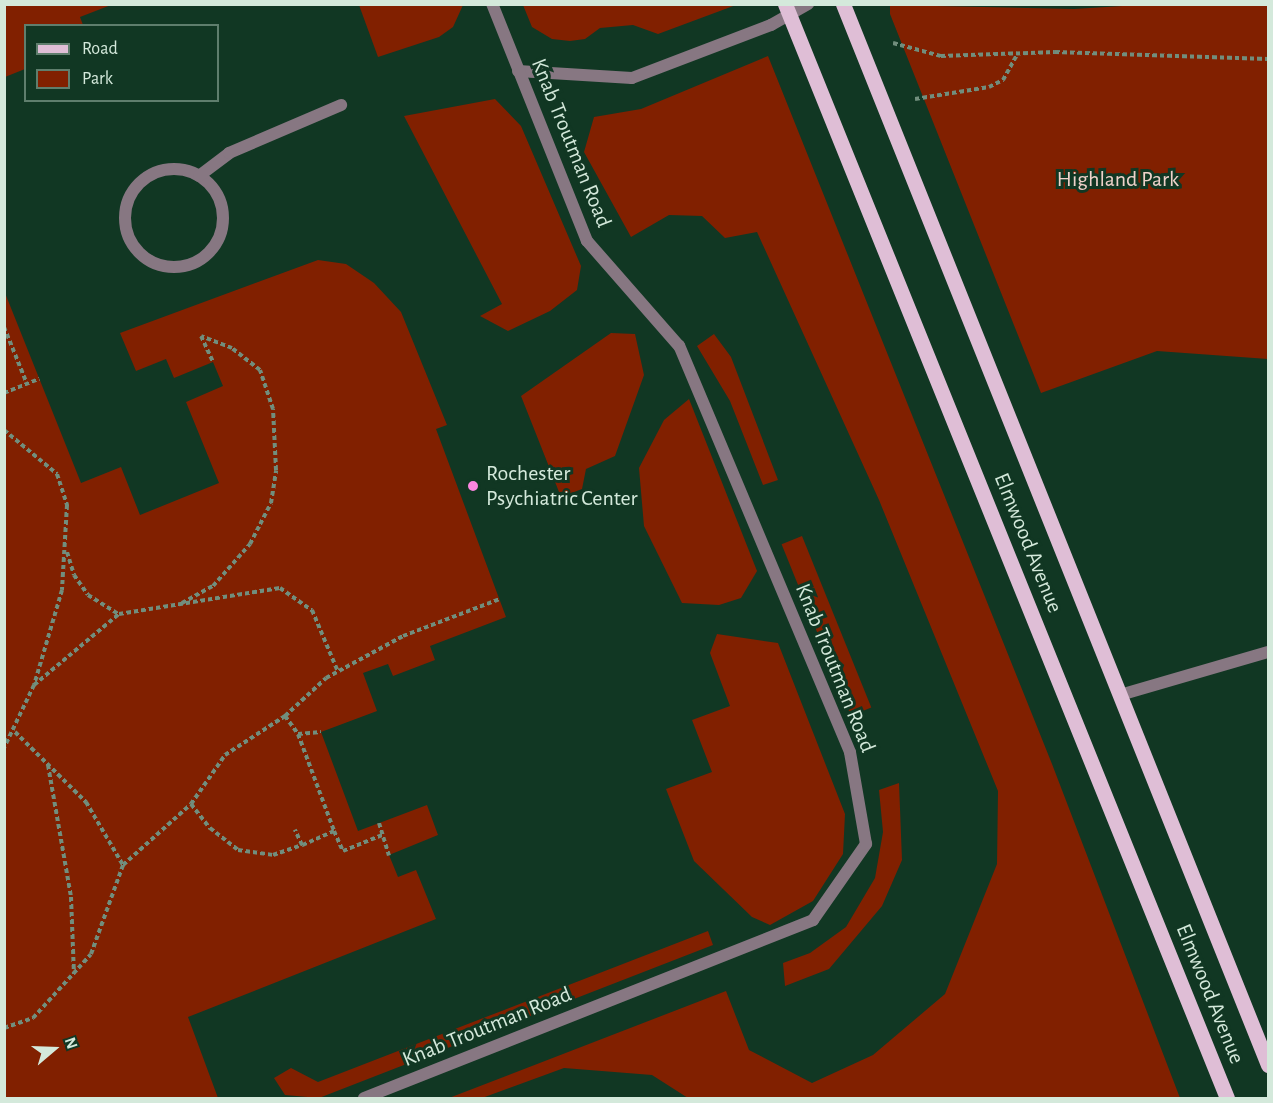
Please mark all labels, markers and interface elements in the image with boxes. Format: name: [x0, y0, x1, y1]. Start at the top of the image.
legend: [24, 24, 219, 102]
text: Road: [82, 40, 118, 58]
street label: Knab Troutman Road: [525, 55, 617, 231]
text: Park: [82, 70, 113, 88]
park label: Highland Park: [1057, 167, 1179, 193]
place label: Rochester Psychiatric Center: [486, 460, 638, 512]
street label: Elmwood Avenue: [988, 469, 1068, 617]
marker: Rochester Psychiatric Center: [464, 477, 482, 495]
street label: Knab Troutman Road: [789, 580, 881, 756]
street label: Elmwood Avenue: [1170, 920, 1250, 1068]
street label: Knab Troutman Road: [399, 981, 575, 1073]
north arrow: [24, 1019, 84, 1079]
text: N: [62, 1035, 80, 1051]

